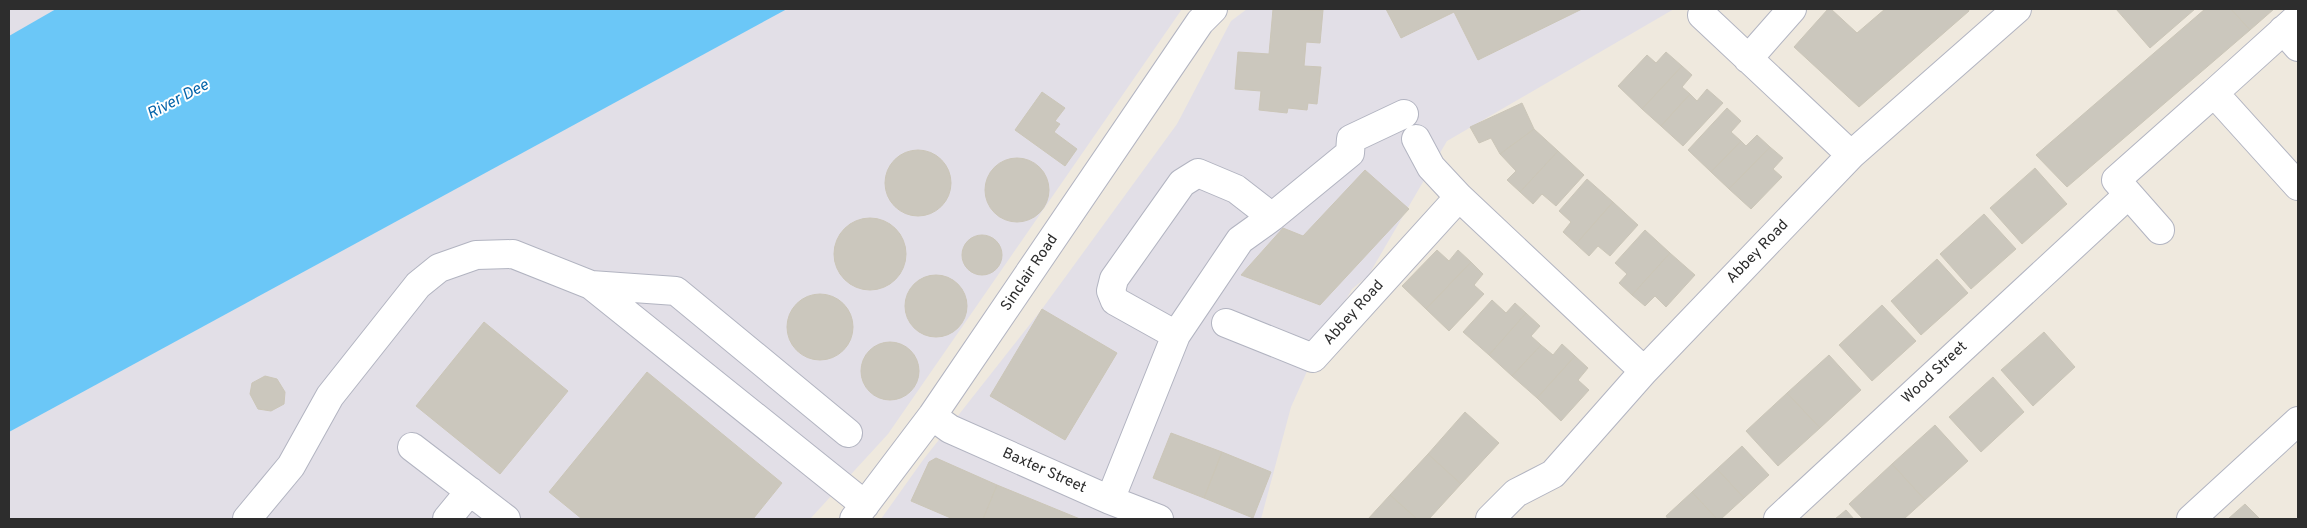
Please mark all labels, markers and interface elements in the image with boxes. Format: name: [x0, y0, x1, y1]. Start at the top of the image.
water label: River Dee: [144, 75, 213, 125]
street label: Abbey Road: [1723, 216, 1793, 288]
street label: Sinclair Road: [997, 231, 1063, 315]
street label: Abbey Road: [1320, 276, 1388, 350]
street label: Wood Street: [1898, 338, 1972, 408]
street label: Baxter Street: [999, 444, 1089, 498]

